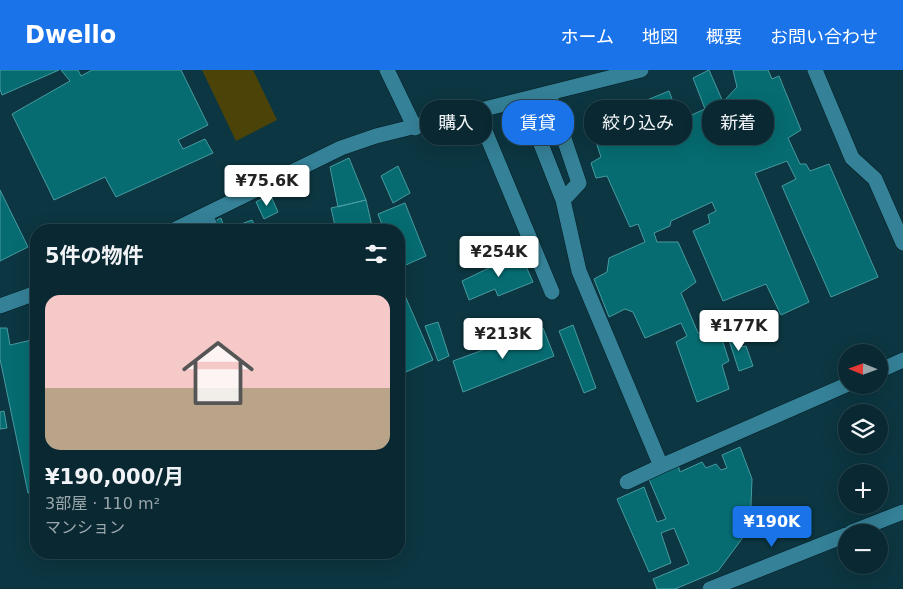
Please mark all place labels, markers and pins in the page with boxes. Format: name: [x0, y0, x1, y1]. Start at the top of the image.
pin: ¥75.6K: [226, 164, 308, 207]
pin: ¥254K: [464, 236, 534, 278]
pin: ¥177K: [704, 310, 774, 352]
pin: ¥213K: [468, 318, 538, 360]
pin: ¥190K: [737, 506, 807, 548]

